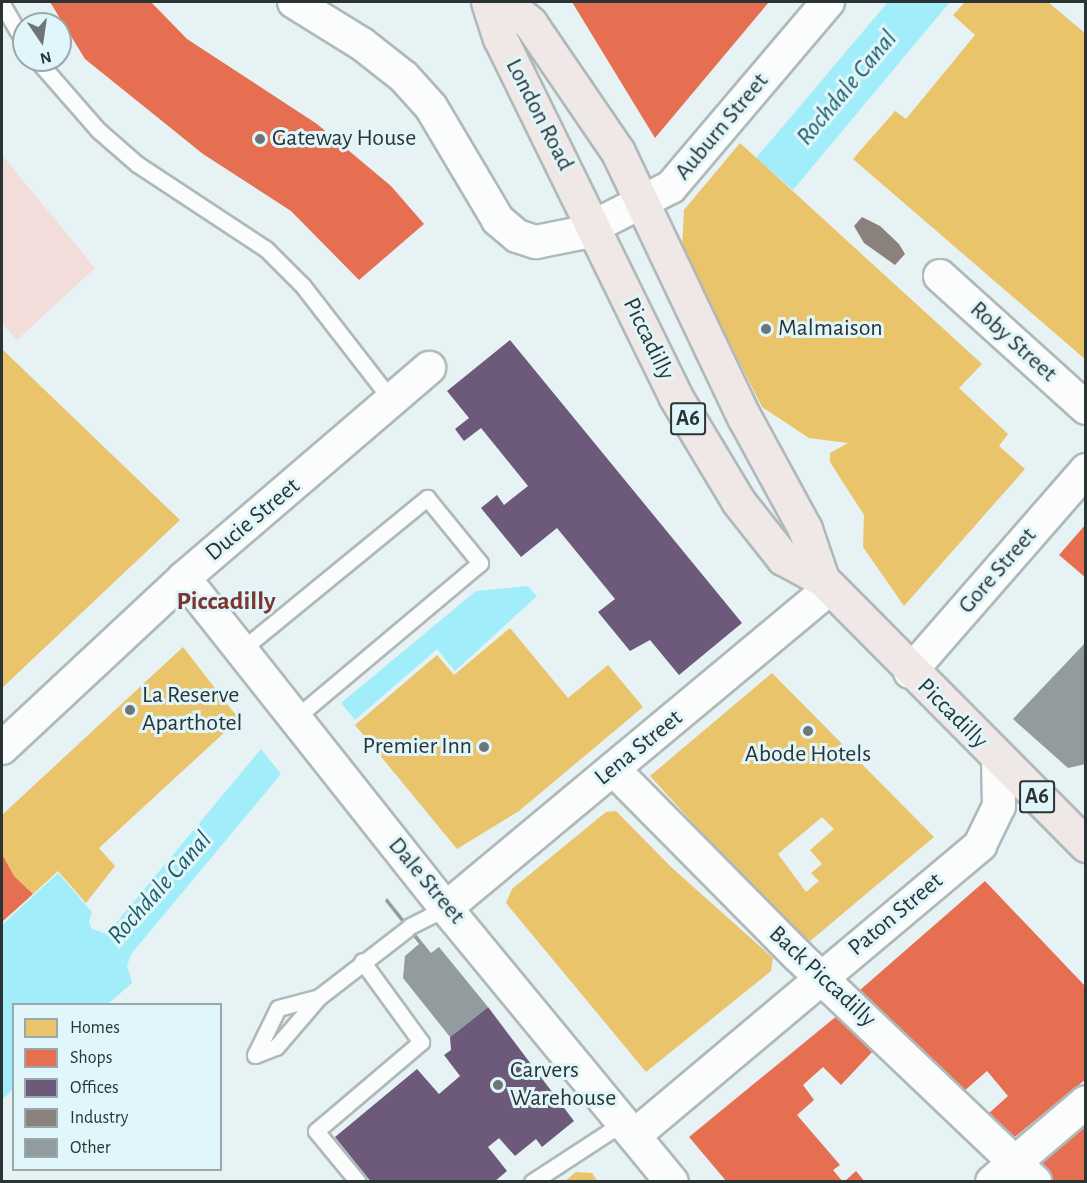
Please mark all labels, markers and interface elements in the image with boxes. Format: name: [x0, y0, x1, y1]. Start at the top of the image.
north arrow: [12, 12, 72, 72]
water label: Rochdale Canal: [790, 24, 904, 152]
text: N: [38, 49, 53, 67]
street label: London Road: [499, 54, 579, 176]
street label: Auburn Street: [669, 68, 775, 186]
place label: Gateway House: [272, 125, 416, 153]
marker: Gateway House: [253, 132, 267, 146]
street label: Piccadilly: [616, 293, 680, 385]
street label: Roby Street: [964, 296, 1062, 388]
place label: Malmaison: [778, 315, 883, 343]
marker: Malmaison: [759, 322, 773, 336]
road number: A6: [670, 400, 706, 438]
street label: Ducie Street: [200, 472, 306, 568]
street label: Gore Street: [953, 522, 1043, 620]
district label: Piccadilly: [176, 586, 276, 618]
street label: Piccadilly: [911, 673, 993, 755]
place label: La Reserve Aparthotel: [142, 682, 242, 738]
marker: La Reserve Aparthotel: [123, 703, 137, 717]
street label: Lena Street: [589, 704, 689, 792]
marker: Abode Hotels: [801, 724, 815, 738]
place label: Premier Inn: [363, 733, 472, 761]
marker: Premier Inn: [477, 740, 491, 754]
place label: Abode Hotels: [745, 741, 871, 769]
road number: A6: [1019, 778, 1055, 816]
water label: Rochdale Canal: [101, 825, 219, 951]
street label: Dale Street: [382, 832, 470, 930]
street label: Paton Street: [843, 867, 949, 963]
street label: Back Piccadilly: [762, 920, 882, 1034]
legend: [12, 1003, 222, 1171]
text: Homes: [70, 1019, 120, 1037]
text: Shops: [70, 1049, 112, 1067]
place label: Carvers Warehouse: [510, 1057, 616, 1113]
marker: Carvers Warehouse: [491, 1078, 505, 1092]
text: Offices: [70, 1079, 119, 1097]
text: Industry: [70, 1109, 129, 1127]
text: Other: [70, 1139, 111, 1157]

